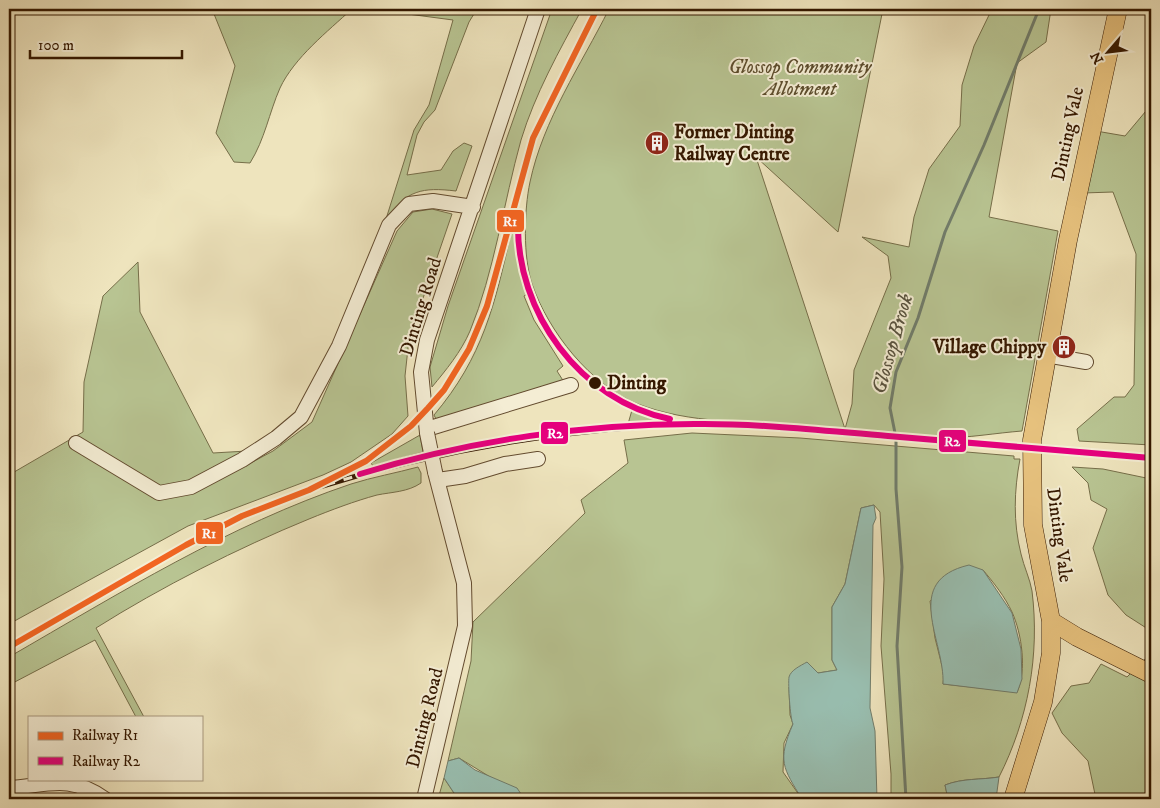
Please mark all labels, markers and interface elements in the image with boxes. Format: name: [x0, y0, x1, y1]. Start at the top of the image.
scale bar: [30, 28, 182, 60]
north arrow: [1082, 28, 1132, 78]
text: 100 m: [38, 36, 74, 55]
text: N: [1087, 48, 1108, 67]
park label: Glossop Community Allotment: [729, 56, 873, 101]
street label: Dinting Vale: [1047, 85, 1089, 183]
place label: Former Dinting Railway Centre: [674, 121, 794, 166]
building icon: Former Dinting Railway Centre: [644, 130, 670, 156]
line badge: R1: [496, 209, 525, 233]
text: R1: [503, 213, 517, 231]
street label: Dinting Road: [395, 254, 447, 359]
water label: Glossop Brook: [867, 291, 919, 397]
building icon: Village Chippy: [1051, 334, 1077, 360]
place label: Village Chippy: [932, 336, 1047, 359]
place label: Dinting: [607, 372, 667, 395]
marker: Dinting: [587, 375, 603, 391]
line badge: R2: [540, 421, 569, 445]
text: R2: [547, 425, 564, 443]
line badge: R2: [938, 429, 967, 453]
text: R2: [944, 433, 961, 451]
street label: Dinting Vale: [1041, 486, 1077, 584]
line badge: R1: [195, 521, 224, 545]
text: R1: [202, 525, 216, 543]
street label: Dinting Road: [401, 665, 449, 770]
legend: [28, 716, 202, 780]
text: Railway R1: [72, 726, 138, 745]
text: Railway R2: [72, 752, 141, 771]

